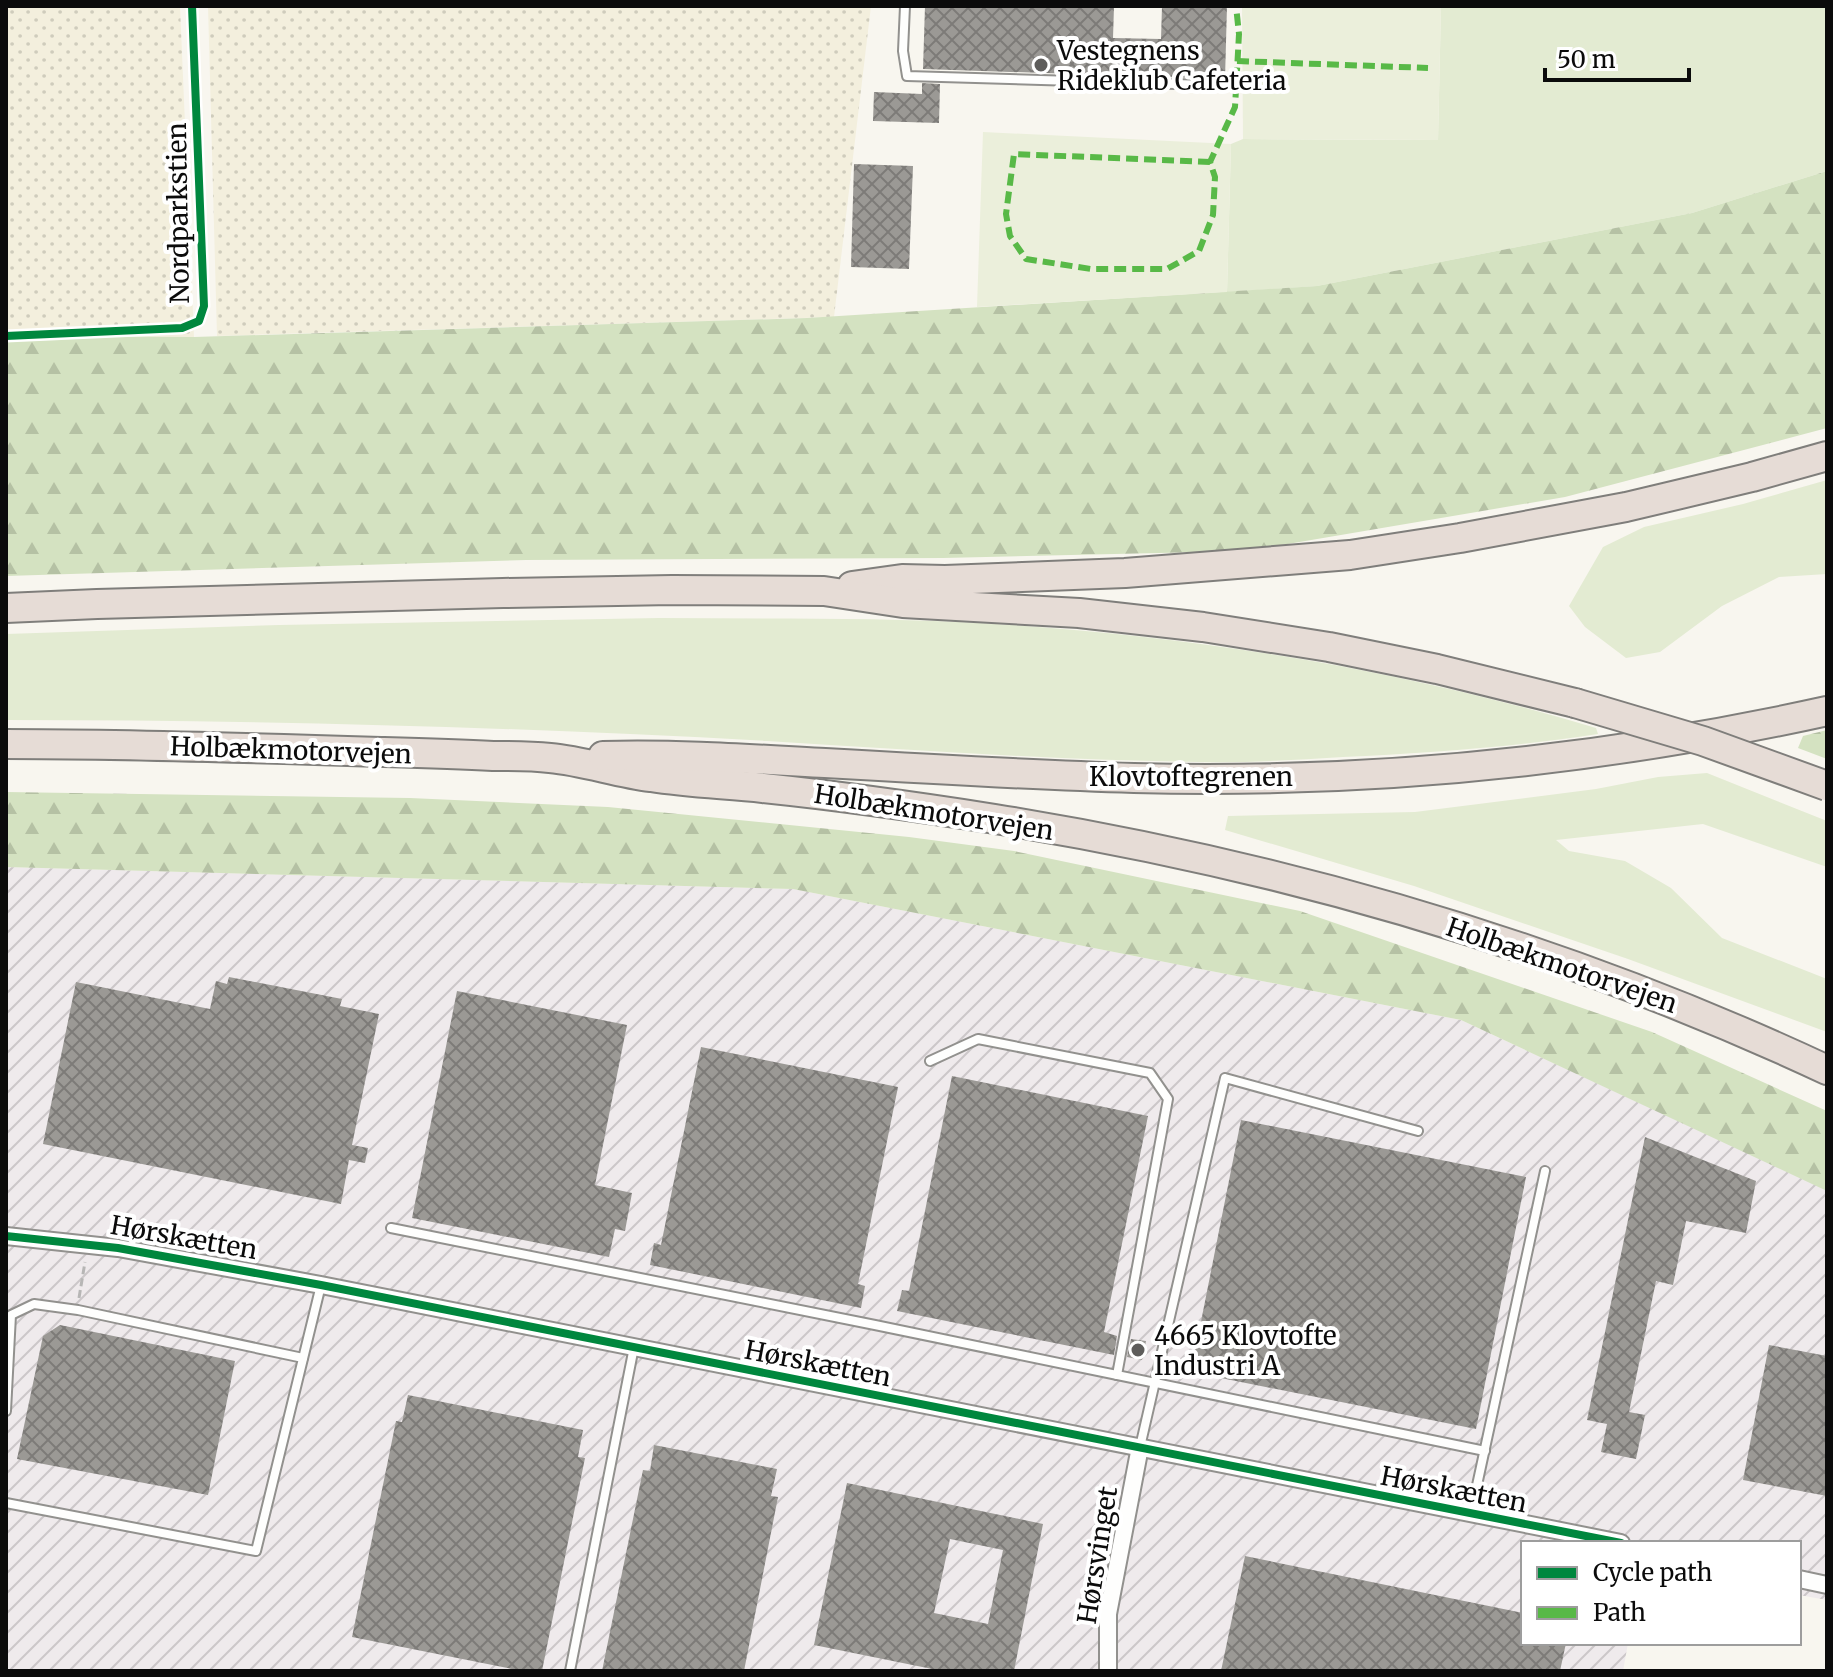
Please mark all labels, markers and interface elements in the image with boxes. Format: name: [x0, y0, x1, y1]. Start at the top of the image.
scale bar: [1545, 32, 1689, 82]
place label: Vestegnens Rideklub Cafeteria: [1056, 34, 1286, 97]
text: 50 m: [1557, 44, 1616, 75]
marker: Vestegnens Rideklub Cafeteria: [1032, 56, 1050, 74]
street label: Nordparkstien: [160, 122, 196, 304]
street label: Holbækmotorvejen: [170, 729, 412, 771]
street label: Klovtoftegrenen: [1089, 760, 1293, 793]
street label: Holbækmotorvejen: [812, 777, 1056, 847]
street label: Holbækmotorvejen: [1442, 910, 1682, 1020]
street label: Hørskætten: [108, 1208, 260, 1266]
place label: 4665 Klovtofte Industri A: [1154, 1319, 1337, 1382]
street label: Hørskætten: [742, 1333, 894, 1393]
marker: 4665 Klovtofte Industri A: [1129, 1341, 1147, 1359]
street label: Hørskætten: [1378, 1459, 1530, 1519]
street label: Hørsvinget: [1070, 1484, 1124, 1626]
legend: [1521, 1541, 1801, 1645]
text: Cycle path: [1593, 1557, 1712, 1588]
text: Path: [1593, 1597, 1646, 1628]

